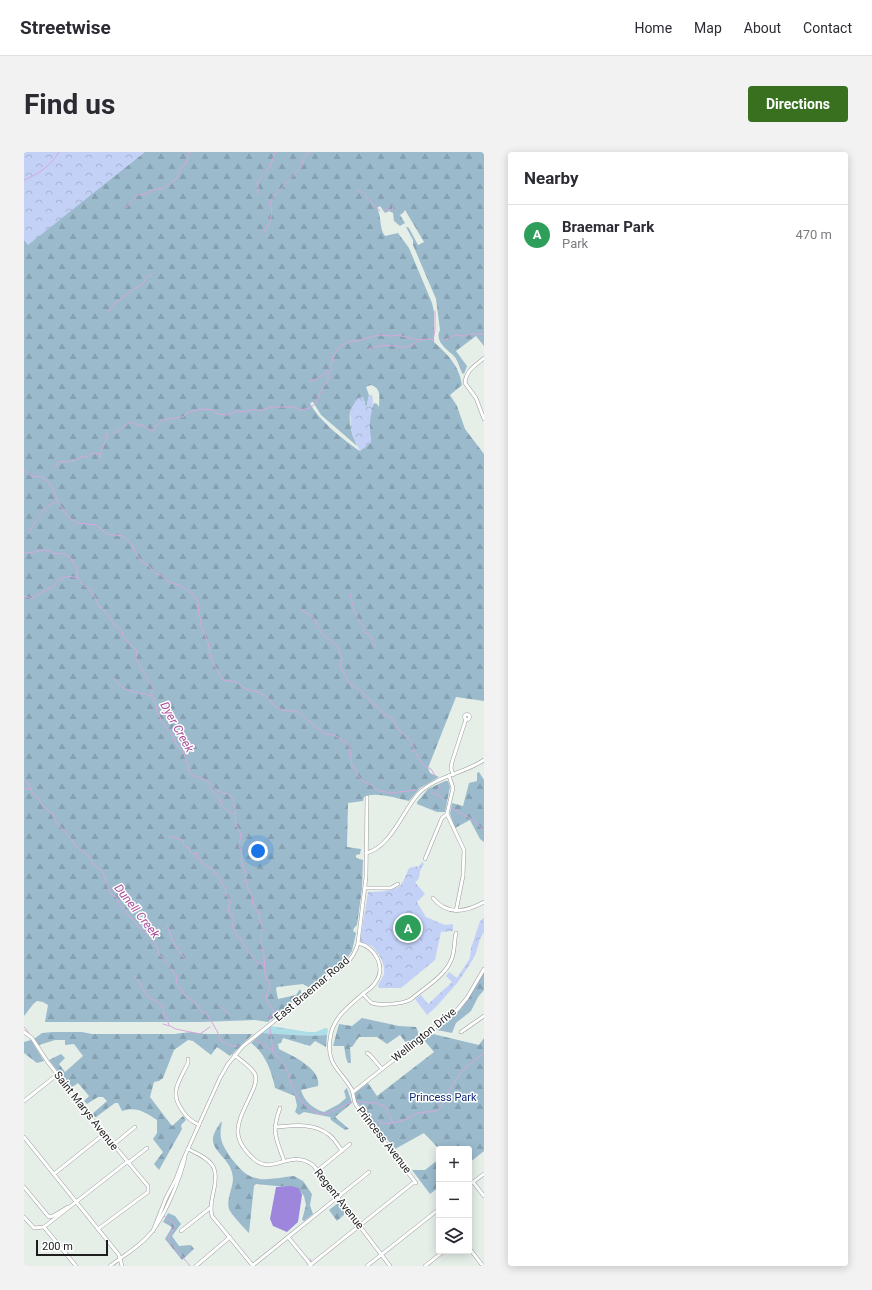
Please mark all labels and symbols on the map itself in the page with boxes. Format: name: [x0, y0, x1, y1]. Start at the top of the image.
water label: Dyer Creek: [157, 699, 197, 756]
your location: [248, 841, 268, 861]
water label: Dunell Creek: [111, 881, 163, 942]
pin: A: [395, 913, 421, 943]
street label: East Braemar Road: [272, 954, 352, 1024]
street label: Wellington Drive: [389, 1005, 459, 1065]
street label: Saint Marys Avenue: [51, 1069, 121, 1153]
park label: Princess Park: [409, 1091, 477, 1104]
street label: Princess Avenue: [354, 1104, 414, 1176]
street label: Regent Avenue: [311, 1166, 367, 1232]
scale bar: [36, 1238, 108, 1257]

